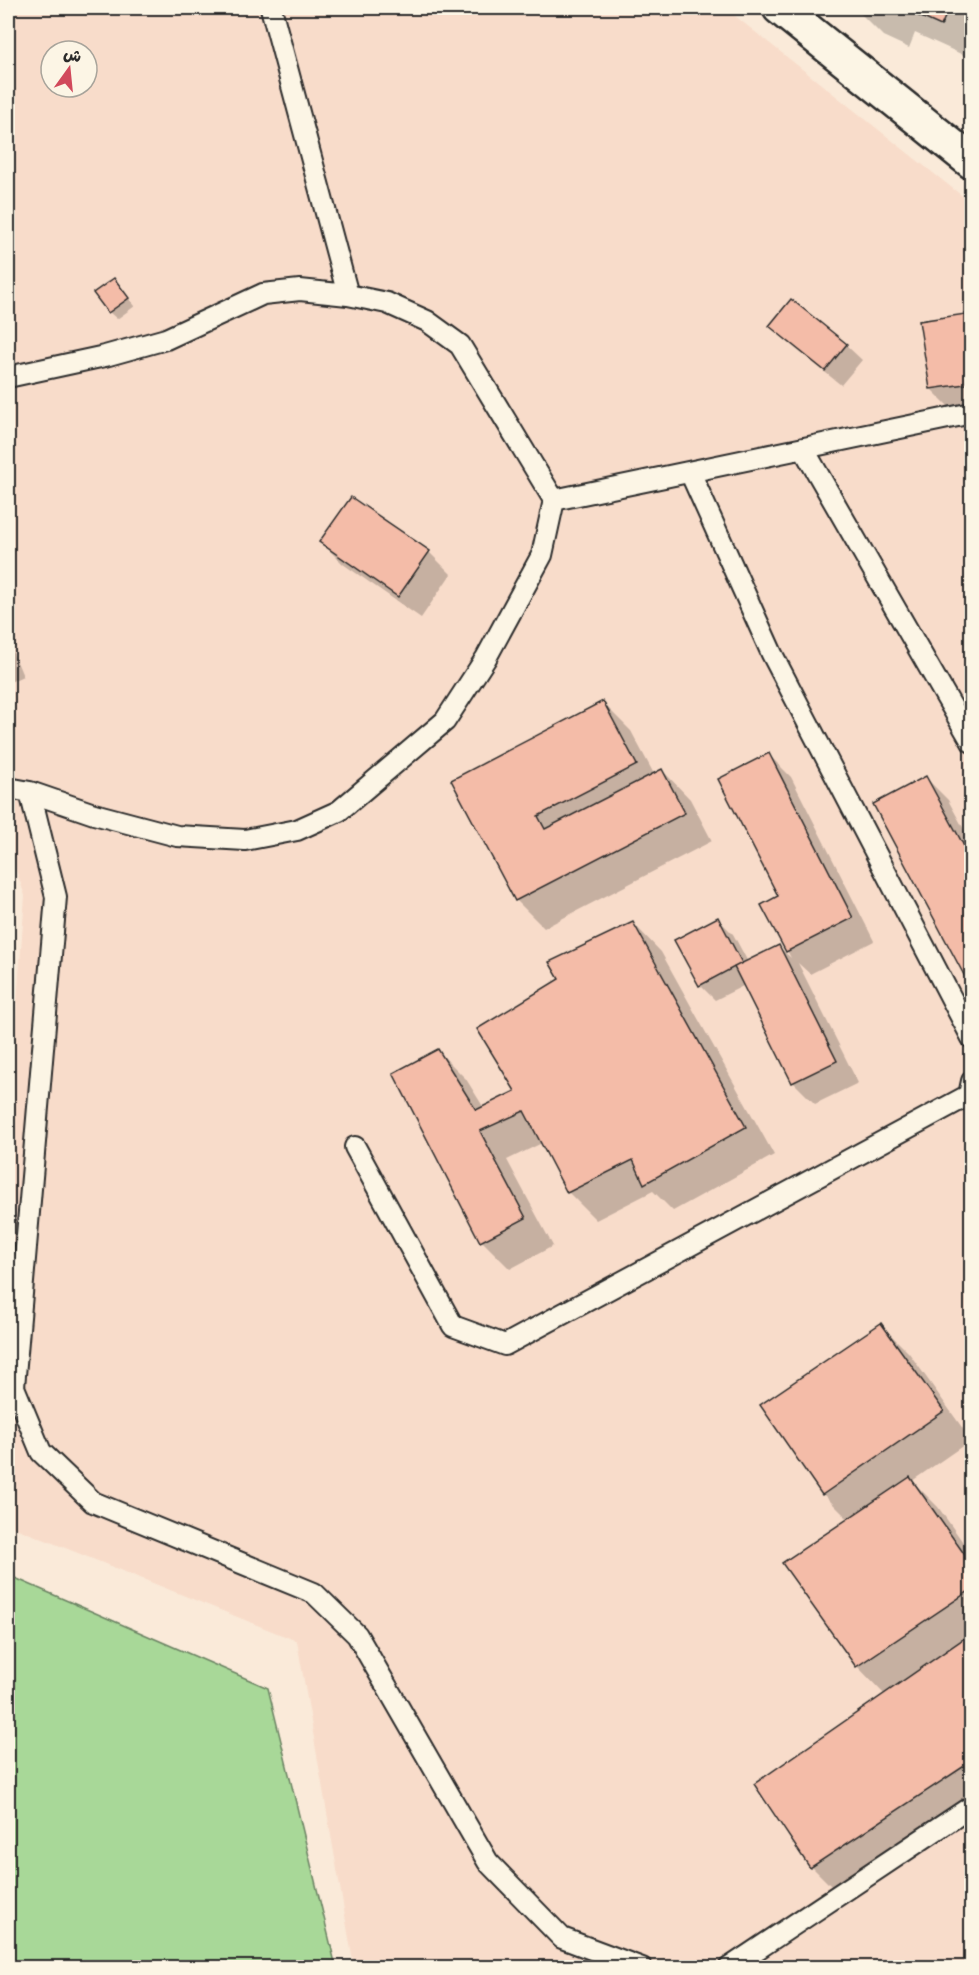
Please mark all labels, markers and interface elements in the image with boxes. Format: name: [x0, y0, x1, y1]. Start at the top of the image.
north arrow: [39, 39, 99, 99]
text: ش: [61, 43, 84, 68]

